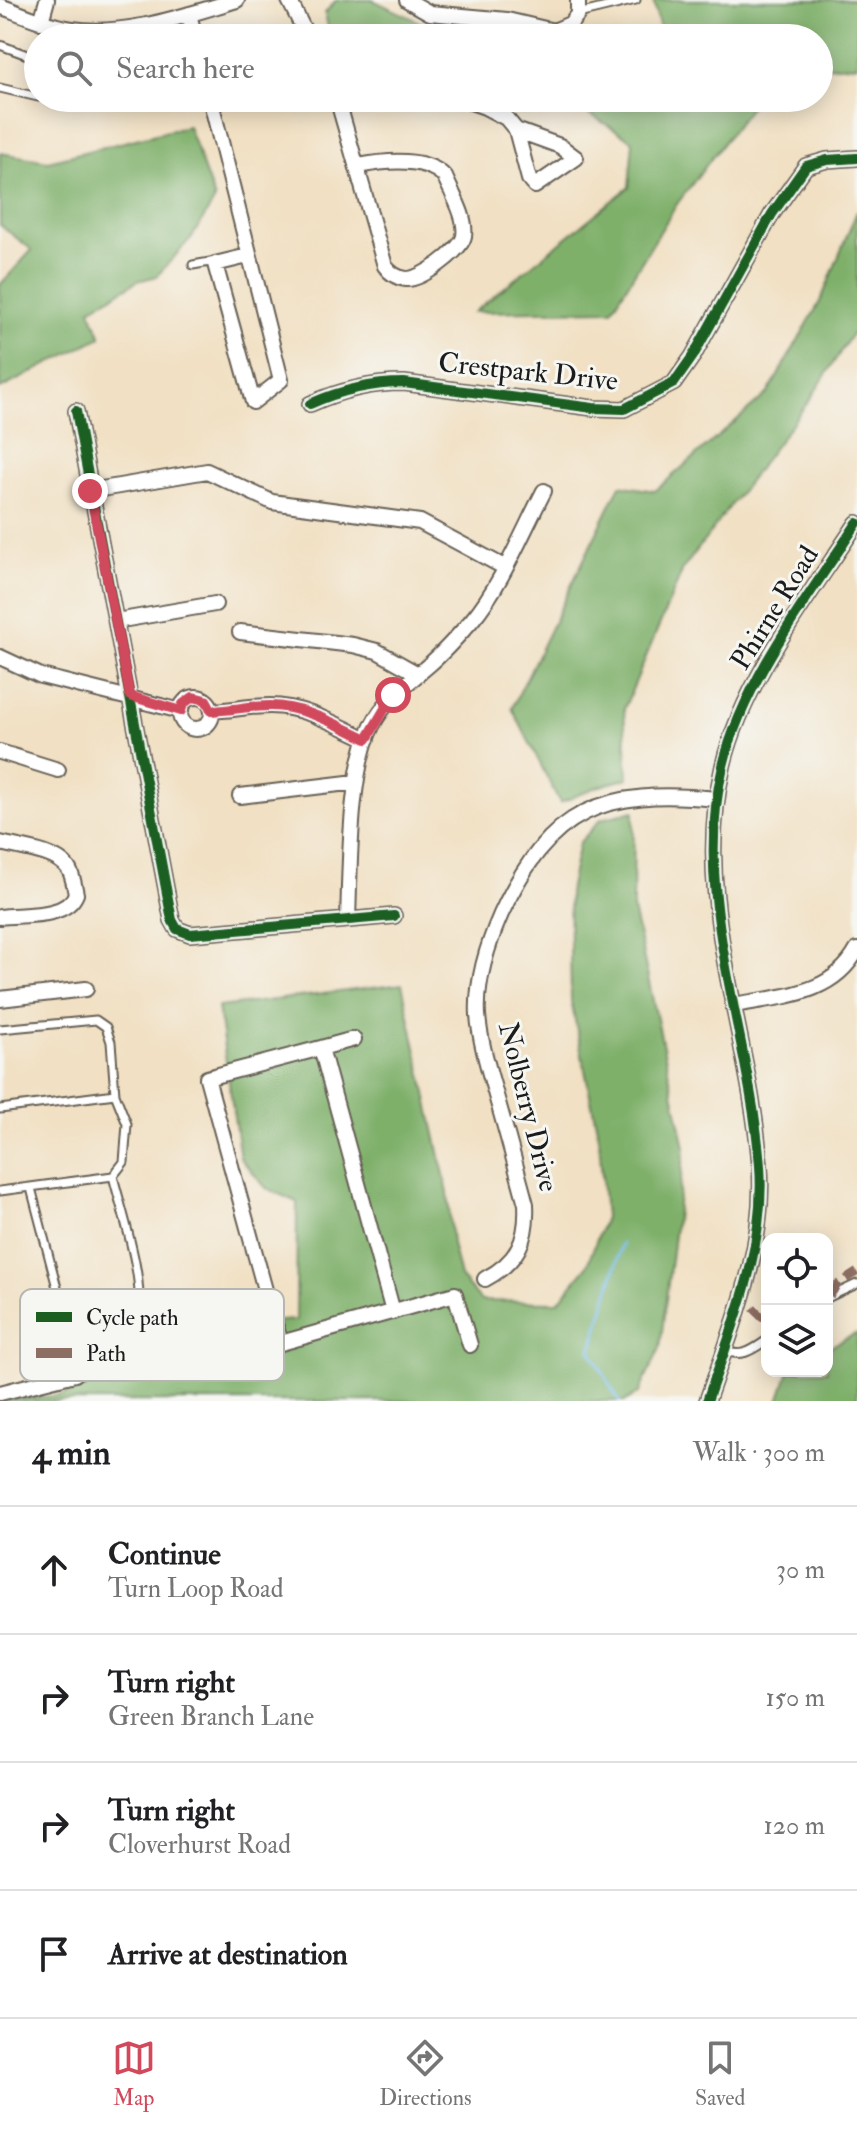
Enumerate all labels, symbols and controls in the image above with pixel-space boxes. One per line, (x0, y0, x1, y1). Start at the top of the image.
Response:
search box (24, 24, 833, 112)
icon: search (52, 46, 96, 90)
text: Search here (116, 50, 255, 87)
street label: Crestpark Drive (436, 345, 620, 399)
route end (72, 473, 108, 509)
street label: Phirne Road (723, 539, 827, 676)
route start (375, 677, 411, 713)
street label: Nolberry Drive (490, 1019, 566, 1196)
map controls (761, 1233, 833, 1377)
button: locate (761, 1233, 833, 1305)
legend (20, 1289, 284, 1381)
text: Cycle path (86, 1304, 179, 1333)
button: layers (761, 1305, 833, 1377)
text: Path (86, 1340, 127, 1368)
text: 4 min (32, 1432, 110, 1475)
text: Walk · 300 m (693, 1437, 825, 1469)
text: Continue (108, 1536, 221, 1573)
icon: ahead (32, 1548, 76, 1592)
text: 30 m (776, 1554, 825, 1586)
text: Turn Loop Road (108, 1573, 284, 1605)
text: Turn right (108, 1664, 235, 1701)
icon: right (32, 1676, 76, 1720)
text: 150 m (766, 1682, 825, 1714)
text: Green Branch Lane (108, 1701, 314, 1733)
text: Turn right (108, 1792, 235, 1829)
icon: right (32, 1804, 76, 1848)
text: 120 m (764, 1810, 825, 1842)
text: Cloverhurst Road (108, 1829, 291, 1861)
icon: arrive (32, 1932, 76, 1976)
text: Arrive at destination (108, 1936, 348, 1973)
tab: Map (112, 2036, 156, 2112)
tab: Directions (379, 2036, 472, 2112)
tab: Saved (695, 2036, 745, 2112)

